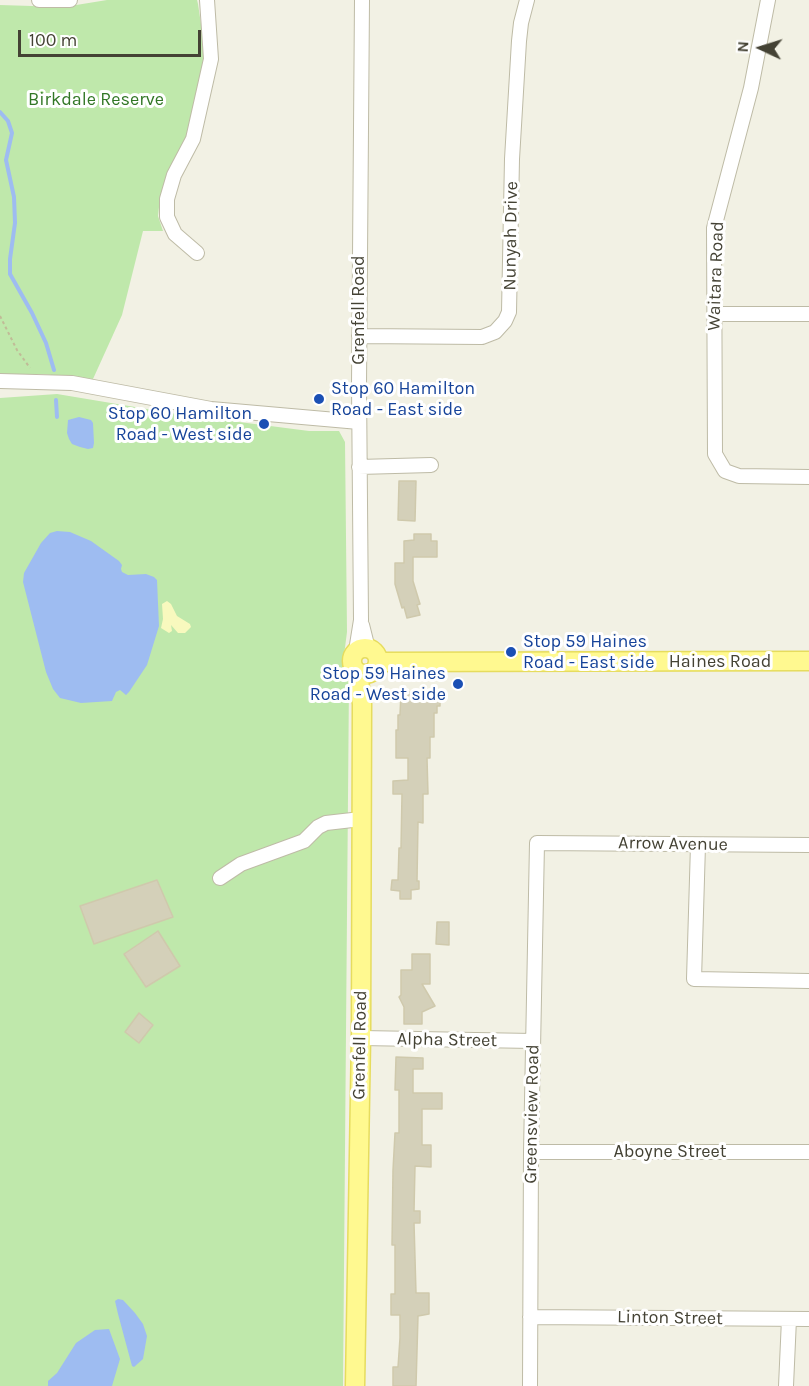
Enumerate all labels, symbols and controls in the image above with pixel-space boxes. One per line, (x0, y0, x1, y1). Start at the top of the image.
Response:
scale bar (21, 18, 204, 56)
north arrow (731, 18, 791, 78)
text: 100 m (29, 29, 77, 51)
text: N (733, 40, 752, 53)
park label: Birkdale Reserve (28, 89, 164, 111)
street label: Nunyah Drive (499, 181, 523, 291)
street label: Waitara Road (703, 221, 729, 331)
street label: Grenfell Road (348, 255, 370, 365)
place label: Stop 60 Hamilton Road - East side (331, 378, 475, 420)
marker: Stop 60 Hamilton Road - East side (312, 392, 326, 406)
place label: Stop 60 Hamilton Road - West side (108, 403, 252, 446)
marker: Stop 60 Hamilton Road - West side (257, 417, 271, 431)
place label: Stop 59 Haines Road - East side (523, 631, 655, 674)
marker: Stop 59 Haines Road - East side (504, 645, 518, 659)
street label: Haines Road (669, 651, 771, 673)
place label: Stop 59 Haines Road - West side (310, 663, 446, 706)
marker: Stop 59 Haines Road - West side (451, 677, 465, 691)
street label: Arrow Avenue (618, 832, 728, 856)
street label: Grenfell Road (348, 990, 372, 1100)
street label: Alpha Street (397, 1028, 497, 1052)
street label: Greensview Road (520, 1044, 544, 1184)
street label: Aboyne Street (613, 1141, 727, 1163)
street label: Linton Street (617, 1306, 723, 1330)

